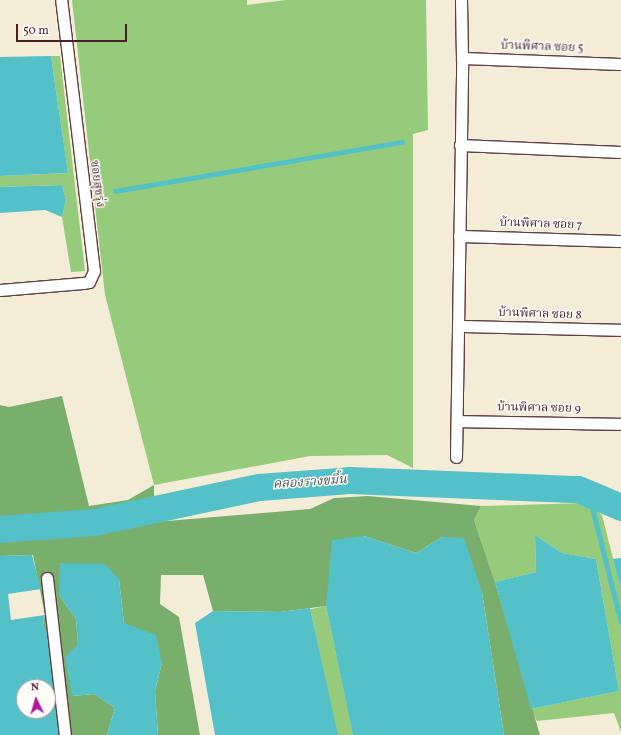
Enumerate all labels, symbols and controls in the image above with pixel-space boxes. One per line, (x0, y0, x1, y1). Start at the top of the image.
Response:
scale bar (18, 16, 129, 42)
text: 50 m (23, 23, 49, 39)
street label: บ้านพิศาล ซอย 5 (500, 39, 584, 57)
street label: ซอยสุขรุ่ง (86, 159, 106, 209)
street label: บ้านพิศาล ซอย 7 (499, 216, 583, 234)
street label: บ้านพิศาล ซอย 8 (498, 306, 582, 324)
street label: บ้านพิศาล ซอย 9 (497, 401, 581, 417)
water label: คลองรางขมิ้น (273, 473, 347, 493)
north arrow (16, 679, 56, 719)
text: N (30, 680, 40, 695)

